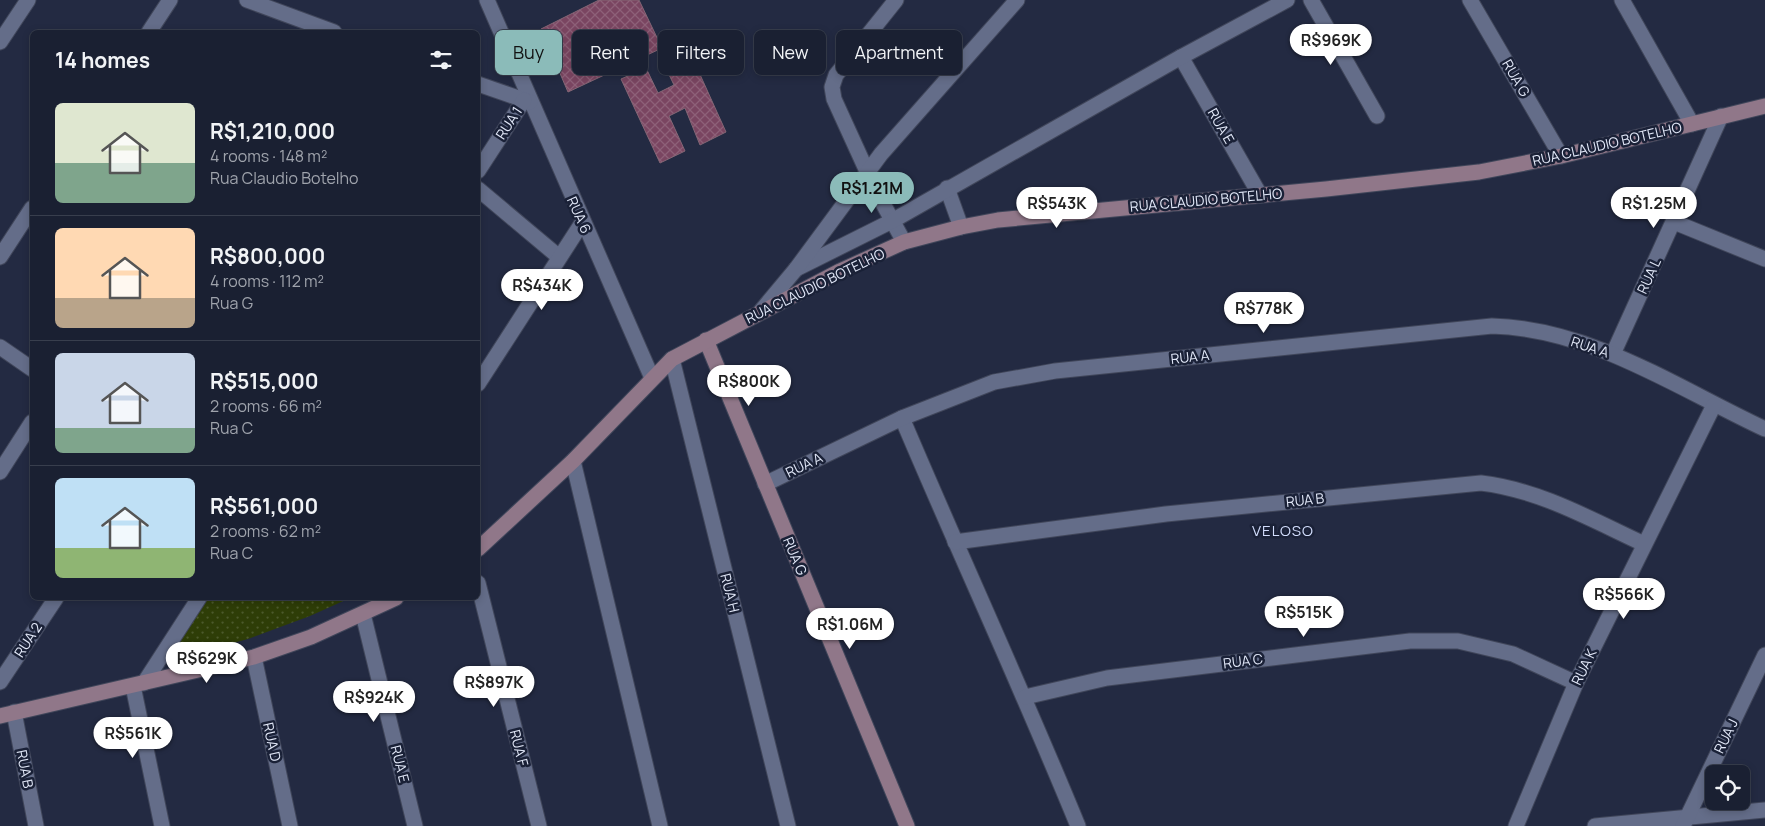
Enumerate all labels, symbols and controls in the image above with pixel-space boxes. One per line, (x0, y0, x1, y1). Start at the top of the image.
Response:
pin: R$969K (1290, 23, 1372, 66)
text: R$969K (1301, 29, 1361, 51)
chip: Buy (495, 30, 562, 75)
chip: Rent (572, 30, 648, 75)
chip: Filters (658, 30, 744, 75)
chip: New (754, 30, 826, 75)
chip: Apartment (836, 30, 962, 75)
text: 14 homes (55, 46, 150, 74)
icon: filters (427, 46, 455, 74)
street label: RUA G (1498, 56, 1535, 100)
street label: RUA 1 (491, 103, 526, 143)
street label: RUA E (1204, 105, 1239, 147)
text: R$1,210,000 (210, 117, 335, 145)
street label: RUA CLAUDIO BOTELHO (1530, 117, 1683, 170)
icon: home (95, 123, 155, 183)
text: 4 rooms · 148 m² (210, 145, 327, 167)
text: Rua Claudio Botelho (210, 167, 359, 189)
pin: R$1.21M (826, 172, 918, 214)
text: R$1.21M (841, 177, 903, 199)
street label: RUA CLAUDIO BOTELHO (1129, 183, 1283, 216)
pin: R$543K (1016, 186, 1098, 229)
pin: R$1.25M (1608, 186, 1700, 229)
text: R$543K (1027, 192, 1087, 214)
text: R$1.25M (1622, 192, 1686, 214)
street label: RUA 6 (563, 193, 596, 236)
text: R$800,000 (210, 242, 325, 270)
street label: RUA CLAUDIO BOTELHO (742, 244, 888, 328)
icon: home (95, 248, 155, 308)
street label: RUA L (1632, 255, 1665, 297)
pin: R$434K (501, 268, 583, 311)
text: 4 rooms · 112 m² (210, 270, 324, 292)
text: R$434K (512, 274, 572, 296)
text: Rua G (210, 292, 253, 314)
pin: R$778K (1223, 292, 1305, 334)
text: R$778K (1235, 297, 1293, 319)
street label: RUA A (1569, 331, 1612, 362)
street label: RUA A (1170, 345, 1210, 368)
pin: R$800K (708, 364, 790, 407)
text: R$515,000 (210, 367, 319, 395)
text: R$800K (718, 370, 780, 392)
icon: home (95, 373, 155, 433)
text: 2 rooms · 66 m² (210, 395, 322, 417)
text: Rua C (210, 417, 253, 439)
street label: RUA A (782, 447, 825, 482)
street label: RUA B (1285, 488, 1325, 511)
text: R$561,000 (210, 492, 318, 520)
icon: home (95, 498, 155, 558)
text: 2 rooms · 62 m² (210, 520, 321, 542)
district label: VELOSO (1252, 520, 1314, 541)
street label: RUA G (779, 534, 812, 578)
text: Rua C (210, 542, 253, 564)
street label: RUA H (716, 571, 744, 614)
pin: R$566K (1583, 578, 1665, 620)
text: R$566K (1594, 583, 1654, 605)
pin: R$515K (1263, 596, 1345, 638)
text: R$515K (1276, 601, 1332, 623)
pin: R$1.06M (804, 608, 896, 650)
text: R$1.06M (817, 613, 883, 635)
street label: RUA 2 (9, 619, 46, 661)
pin: R$629K (166, 642, 248, 684)
street label: RUA K (1567, 645, 1601, 688)
text: R$629K (177, 647, 237, 669)
street label: RUA C (1222, 649, 1264, 672)
pin: R$897K (453, 666, 535, 708)
text: R$897K (464, 671, 524, 693)
pin: R$924K (333, 680, 415, 723)
text: R$924K (344, 686, 404, 708)
street label: RUA J (1709, 715, 1742, 756)
pin: R$561K (92, 716, 174, 759)
street label: RUA D (259, 721, 286, 763)
text: R$561K (104, 722, 162, 744)
street label: RUA F (506, 728, 533, 768)
street label: RUA E (387, 743, 414, 785)
street label: RUA B (12, 748, 39, 790)
map controls (1705, 765, 1750, 810)
button: locate (1705, 765, 1750, 810)

